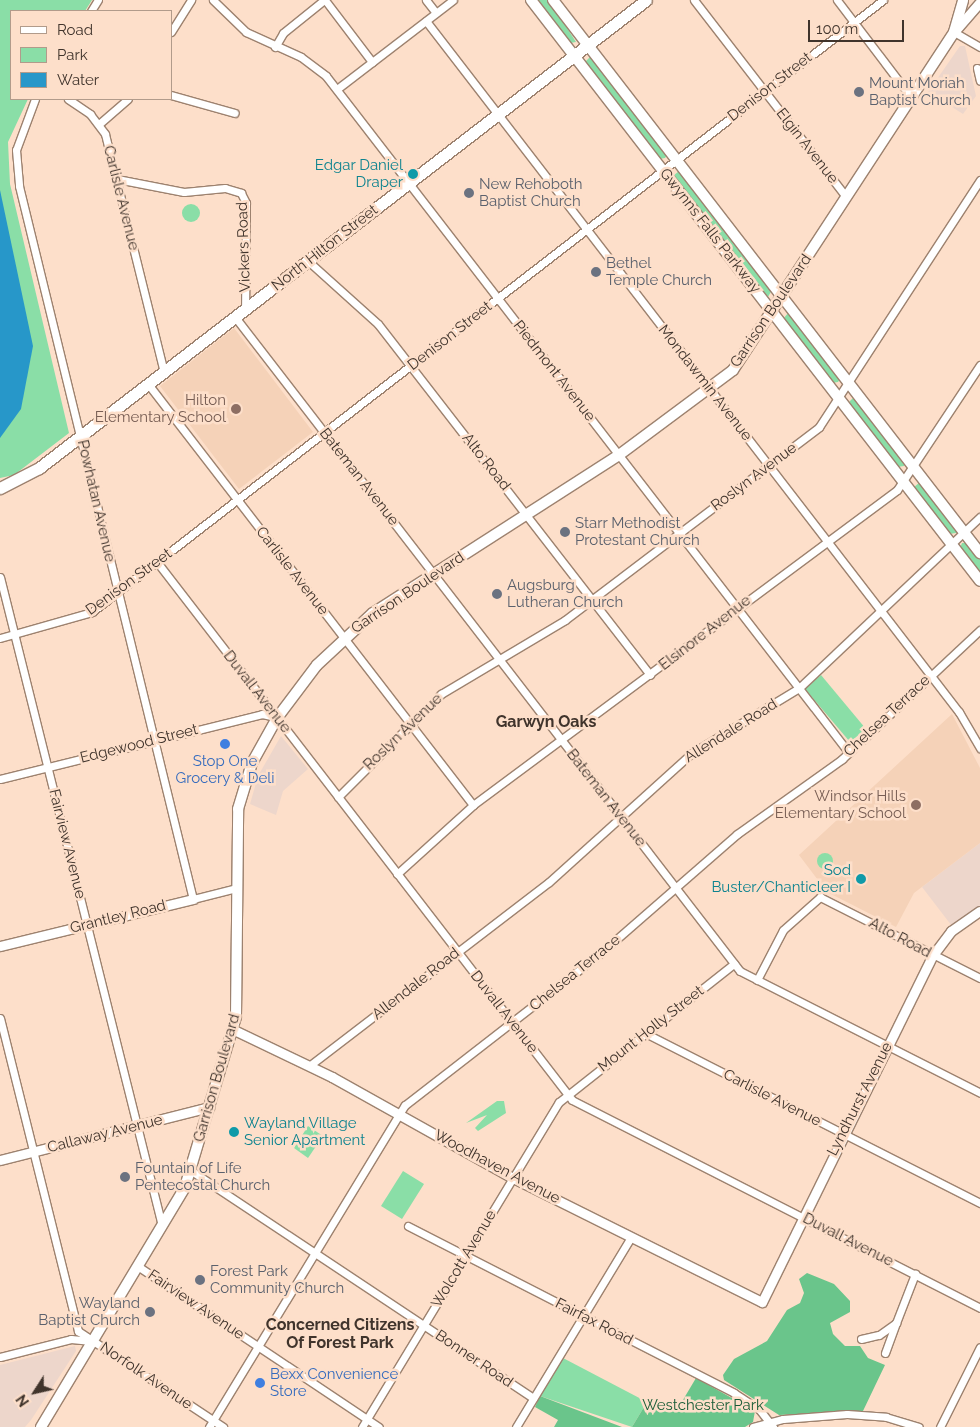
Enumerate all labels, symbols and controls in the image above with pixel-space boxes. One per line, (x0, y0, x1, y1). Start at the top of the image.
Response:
legend (10, 10, 172, 100)
scale bar (810, 10, 906, 42)
text: 100 m (816, 20, 858, 38)
text: Road (57, 21, 93, 39)
text: Park (57, 46, 88, 64)
street label: Denison Street (724, 49, 816, 125)
text: Water (57, 71, 99, 89)
place label: Mount Moriah Baptist Church (869, 74, 971, 109)
marker: Mount Moriah Baptist Church (853, 86, 865, 98)
street label: Elgin Avenue (772, 105, 842, 187)
street label: Carlisle Avenue (99, 144, 143, 252)
place label: Edgar Daniel Draper (314, 156, 403, 191)
street label: Gwynns Falls Parkway (656, 165, 764, 297)
marker: Edgar Daniel Draper (407, 168, 419, 180)
place label: New Rehoboth Baptist Church (479, 175, 583, 210)
marker: New Rehoboth Baptist Church (463, 187, 475, 199)
street label: North Hilton Street (268, 201, 382, 295)
street label: Vickers Road (233, 202, 255, 292)
street label: Garrison Boulevard (727, 251, 815, 371)
place label: Bethel Temple Church (606, 254, 712, 289)
marker: Bethel Temple Church (590, 266, 602, 278)
street label: Denison Street (404, 298, 496, 374)
street label: Piedmont Avenue (509, 317, 599, 425)
street label: Mondawmin Avenue (654, 321, 756, 445)
place label: Hilton Elementary School (94, 391, 226, 426)
marker: Hilton Elementary School (230, 403, 242, 415)
street label: Bateman Avenue (315, 425, 403, 529)
street label: Alto Road (458, 430, 514, 494)
street label: Powhatan Avenue (73, 438, 119, 564)
street label: Roslyn Avenue (708, 439, 800, 515)
place label: Starr Methodist Protestant Church (575, 514, 700, 549)
street label: Carlisle Avenue (252, 523, 332, 619)
marker: Starr Methodist Protestant Church (559, 526, 571, 538)
street label: Denison Street (83, 545, 175, 619)
street label: Garrison Boulevard (348, 549, 468, 637)
place label: Augsburg Lutheran Church (507, 576, 623, 611)
marker: Augsburg Lutheran Church (491, 588, 503, 600)
street label: Elsinore Avenue (655, 592, 755, 674)
street label: Duvall Avenue (219, 647, 295, 737)
street label: Chelsea Terrace (840, 671, 934, 761)
street label: Roslyn Avenue (360, 690, 446, 774)
street label: Allendale Road (681, 695, 781, 767)
district label: Garwyn Oaks (496, 712, 596, 732)
street label: Edgewood Street (78, 721, 200, 767)
marker: Stop One Grocery & Deli (219, 738, 231, 750)
street label: Bateman Avenue (562, 746, 650, 850)
place label: Stop One Grocery & Deli (175, 752, 275, 787)
street label: Fairview Avenue (45, 787, 89, 901)
place label: Windsor Hills Elementary School (774, 787, 906, 822)
marker: Windsor Hills Elementary School (910, 799, 922, 811)
place label: Sod Buster/Chanticleer I (711, 861, 851, 896)
marker: Sod Buster/Chanticleer I (855, 873, 867, 885)
street label: Grantley Road (68, 896, 168, 938)
street label: Alto Road (866, 914, 934, 962)
street label: Chelsea Terrace (526, 931, 624, 1015)
street label: Allendale Road (369, 944, 463, 1024)
street label: Duvall Avenue (466, 967, 542, 1057)
street label: Mount Holly Street (594, 982, 708, 1076)
street label: Garrison Boulevard (190, 1012, 244, 1144)
street label: Lyndhurst Avenue (824, 1039, 896, 1159)
street label: Carlisle Avenue (720, 1066, 824, 1130)
street label: Callaway Avenue (45, 1111, 165, 1157)
place label: Wayland Village Senior Apartment (244, 1114, 366, 1149)
marker: Wayland Village Senior Apartment (228, 1126, 240, 1138)
street label: Woodhaven Avenue (431, 1126, 563, 1208)
place label: Fountain of Life Pentecostal Church (135, 1159, 271, 1194)
marker: Fountain of Life Pentecostal Church (119, 1171, 131, 1183)
street label: Wolcott Avenue (428, 1207, 500, 1311)
street label: Duvall Avenue (799, 1209, 897, 1271)
place label: Forest Park Community Church (210, 1262, 345, 1297)
street label: Fairview Avenue (144, 1266, 248, 1344)
marker: Forest Park Community Church (194, 1274, 206, 1286)
place label: Wayland Baptist Church (38, 1294, 140, 1329)
street label: Fairfax Road (552, 1295, 636, 1349)
marker: Wayland Baptist Church (144, 1306, 156, 1318)
district label: Concerned Citizens Of Forest Park (266, 1315, 414, 1353)
street label: Bonner Road (432, 1326, 516, 1392)
street label: Norfolk Avenue (96, 1338, 196, 1414)
place label: Bexx Convenience Store (270, 1365, 398, 1400)
north arrow (10, 1367, 60, 1417)
marker: Bexx Convenience Store (254, 1377, 266, 1389)
text: N (13, 1392, 32, 1410)
park label: Westchester Park (642, 1397, 764, 1415)

